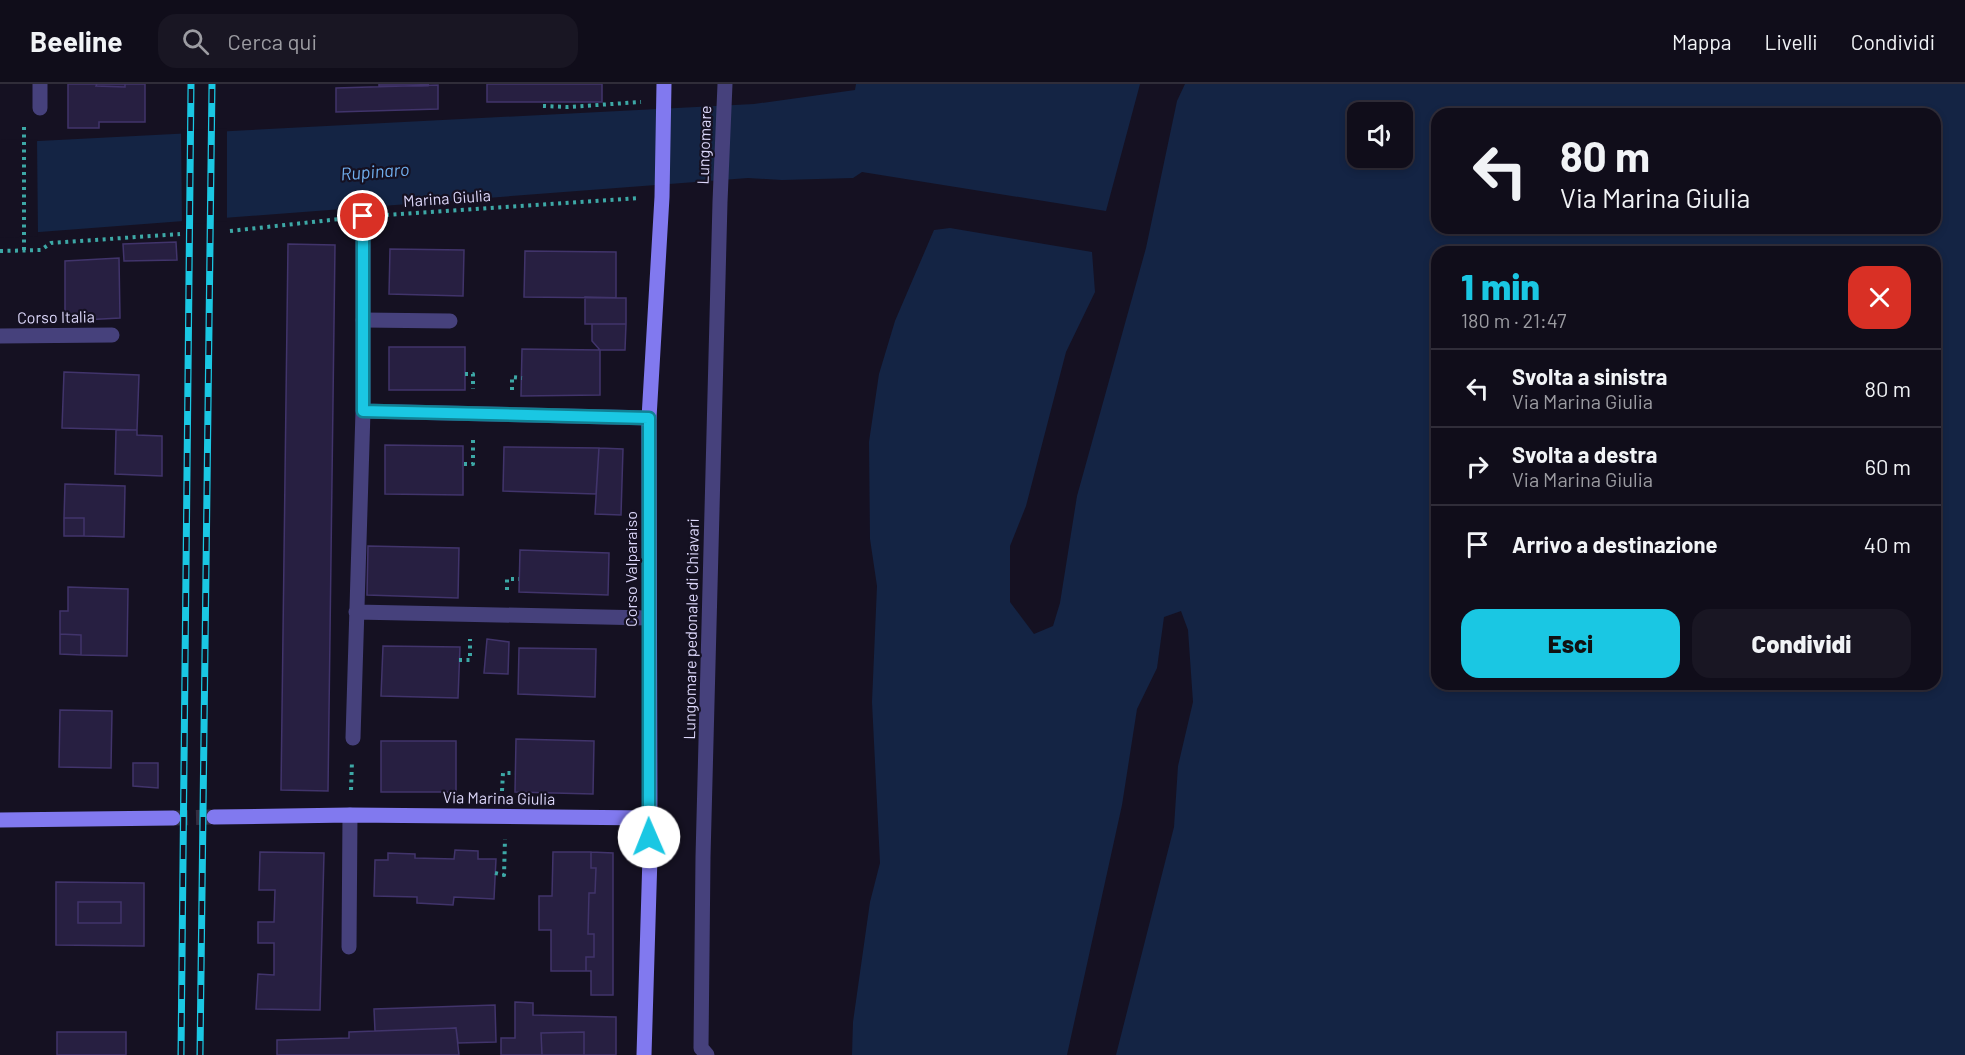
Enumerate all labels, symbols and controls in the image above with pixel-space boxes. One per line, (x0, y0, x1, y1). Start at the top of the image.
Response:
search box (158, 14, 578, 68)
text: Beeline (30, 24, 122, 58)
icon: search (179, 25, 212, 58)
text: Cerca qui (227, 28, 317, 54)
text: Mappa (1672, 29, 1732, 54)
text: Livelli (1765, 29, 1818, 54)
text: Condividi (1851, 29, 1935, 54)
map controls (1347, 102, 1413, 168)
button: sound (1347, 102, 1413, 168)
street label: Lungomare (693, 105, 714, 185)
text: 80 m (1560, 130, 1650, 180)
icon: left (1461, 132, 1539, 210)
water label: Rupinaro (340, 158, 410, 184)
text: Via Marina Giulia (1560, 181, 1750, 213)
street label: Marina Giulia (402, 185, 491, 210)
pin (337, 190, 388, 241)
icon: arrive (346, 199, 379, 232)
text: 1 min (1461, 264, 1540, 307)
button: close (1848, 266, 1911, 329)
street label: Corso Italia (17, 306, 95, 327)
text: 180 m · 21:47 (1461, 308, 1567, 332)
text: Svolta a sinistra (1512, 363, 1667, 389)
icon: left (1461, 372, 1494, 405)
text: 80 m (1865, 375, 1911, 401)
text: Via Marina Giulia (1512, 389, 1653, 413)
text: Svolta a destra (1512, 441, 1657, 467)
icon: right (1461, 450, 1494, 483)
text: 60 m (1865, 453, 1911, 479)
text: Via Marina Giulia (1512, 467, 1653, 491)
street label: Corso Valparaiso (621, 511, 640, 627)
street label: Lungomare pedonale di Chiavari (679, 518, 702, 740)
icon: arrive (1461, 528, 1494, 561)
text: Arrivo a destinazione (1512, 531, 1718, 557)
text: 40 m (1864, 531, 1911, 557)
button: Esci (1461, 609, 1680, 678)
button: Condividi (1692, 609, 1911, 678)
street label: Via Marina Giulia (442, 787, 556, 808)
position arrow (617, 805, 681, 869)

